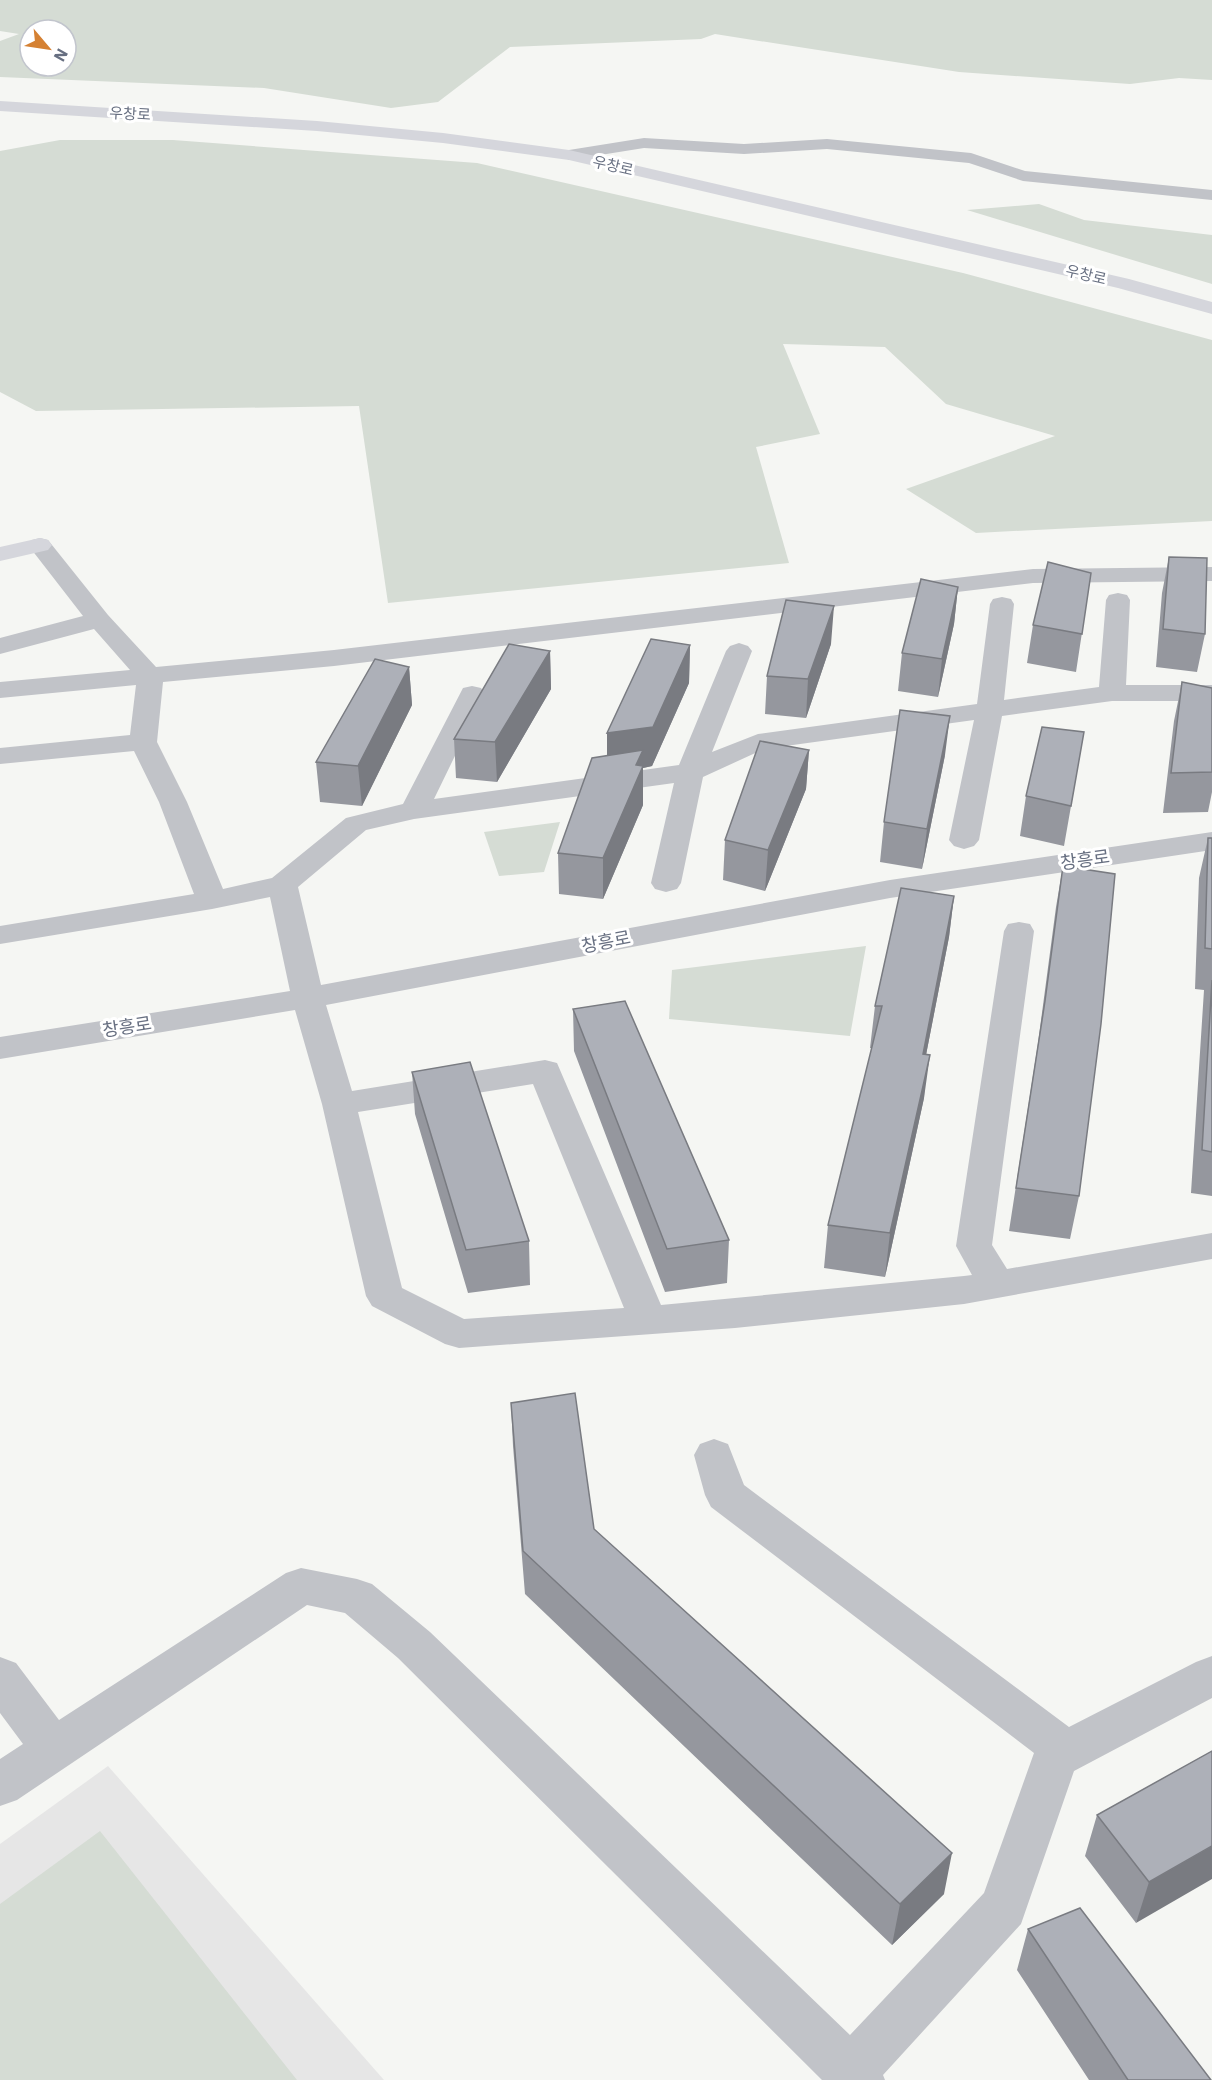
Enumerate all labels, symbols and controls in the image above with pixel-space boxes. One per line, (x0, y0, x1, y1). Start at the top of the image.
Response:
north arrow (18, 18, 78, 78)
text: N (50, 45, 73, 65)
street label: 우창로 (109, 103, 151, 124)
street label: 우창로 (591, 152, 635, 179)
street label: 우창로 (1064, 261, 1108, 288)
street label: 창흥로 (1059, 845, 1111, 874)
street label: 창흥로 (579, 925, 632, 958)
street label: 창흥로 (101, 1011, 153, 1042)

